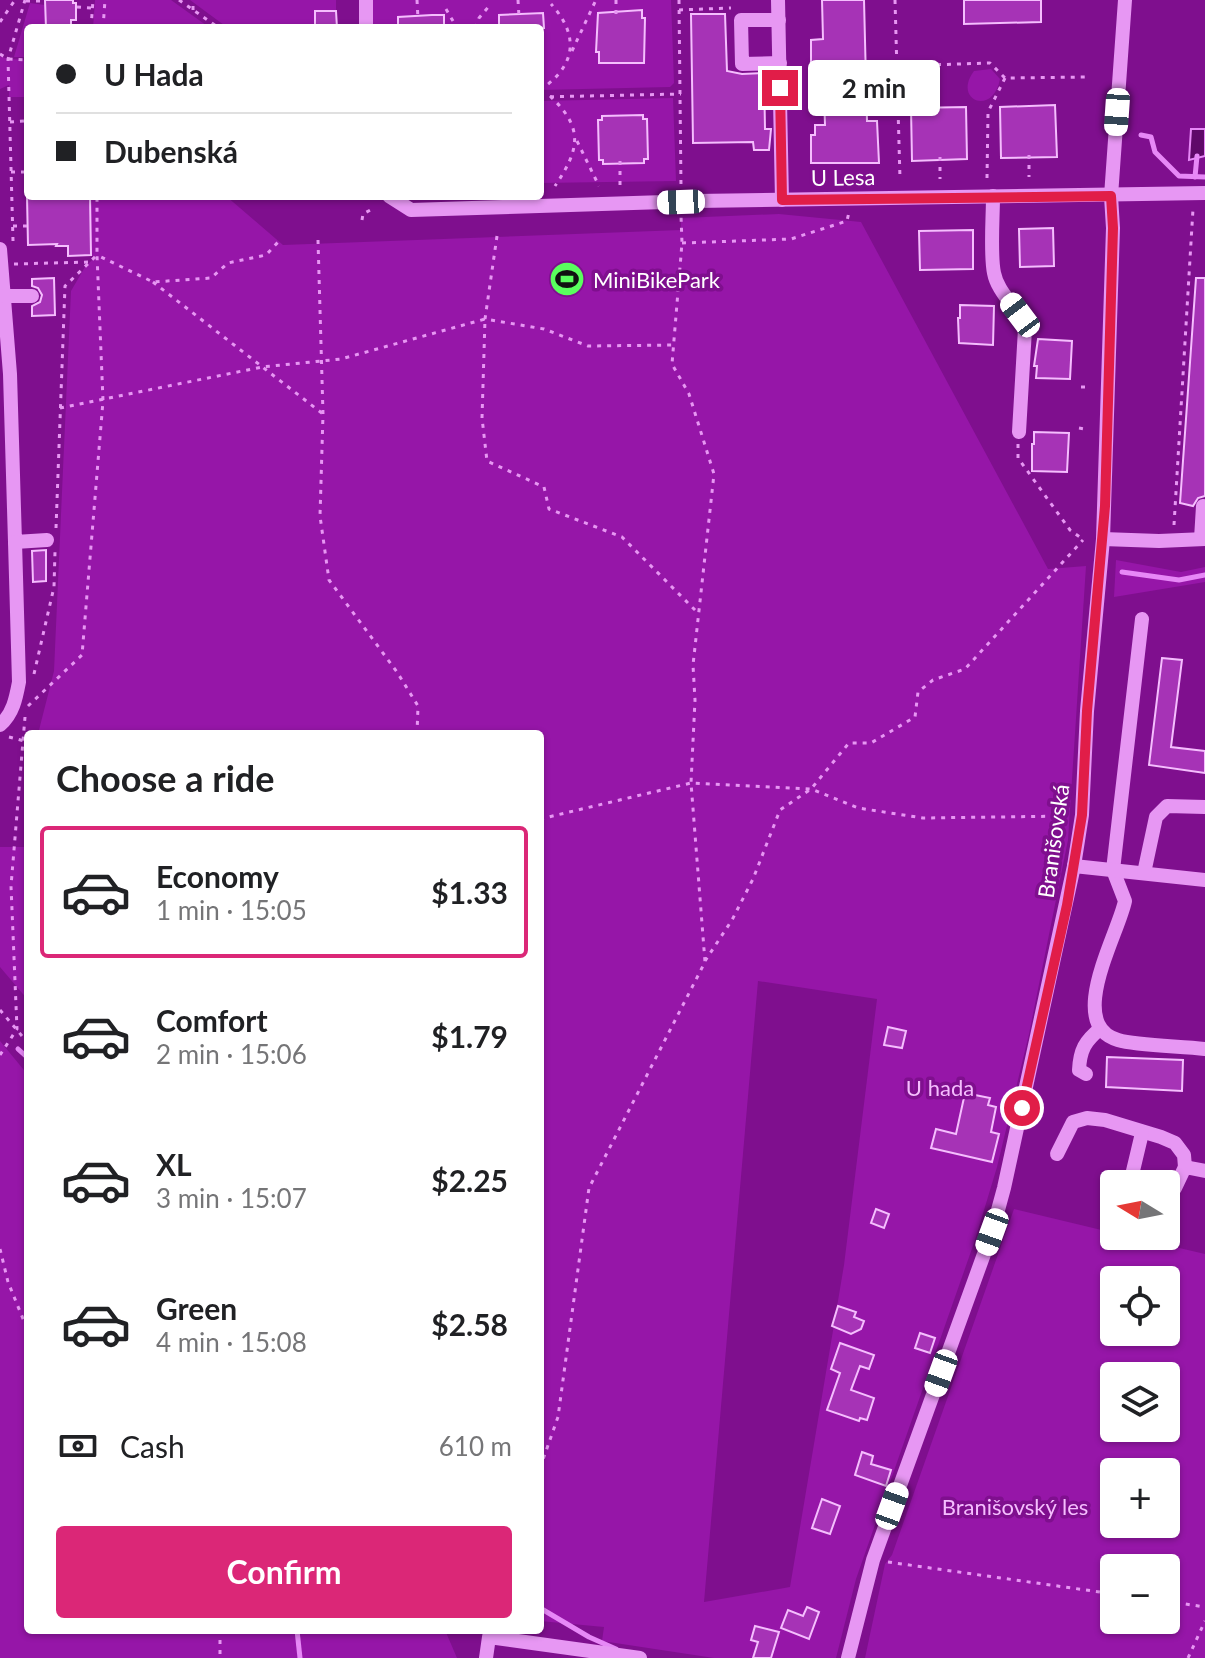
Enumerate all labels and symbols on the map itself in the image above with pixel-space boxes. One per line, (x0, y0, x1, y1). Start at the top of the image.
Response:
callout: 2 min (808, 60, 940, 116)
route end (762, 70, 798, 106)
car (1103, 87, 1131, 137)
street label: U Lesa (811, 163, 875, 191)
car (657, 189, 705, 215)
sports icon: MiniBikePark (548, 260, 586, 298)
place label: MiniBikePark (593, 266, 721, 293)
car (996, 289, 1044, 341)
street label: Branišovská (1032, 782, 1074, 900)
park label: U hada (906, 1074, 974, 1101)
route start (1004, 1090, 1040, 1126)
north arrow (1100, 1170, 1180, 1250)
car (973, 1205, 1011, 1259)
car (922, 1346, 960, 1400)
car (873, 1479, 911, 1533)
park label: Branišovský les (942, 1493, 1088, 1520)

